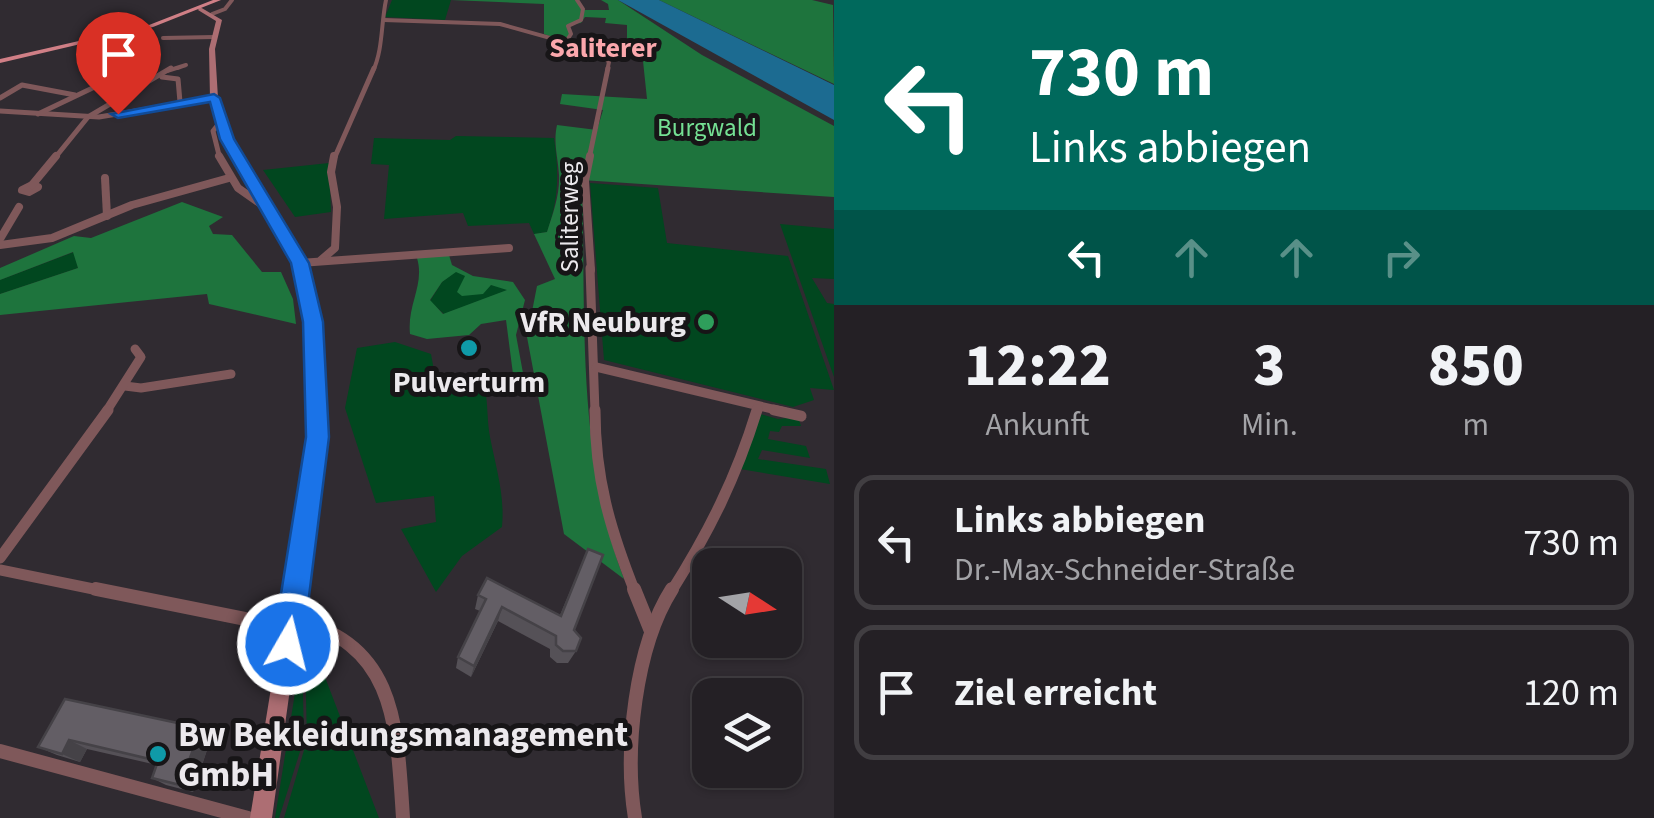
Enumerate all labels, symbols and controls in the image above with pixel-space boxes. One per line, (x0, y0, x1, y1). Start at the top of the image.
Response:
pin (76, 12, 161, 115)
text: 730 m (1029, 23, 1214, 123)
icon: arrive (91, 27, 146, 82)
district label: Saliterer (549, 28, 657, 68)
icon: left (864, 40, 994, 170)
park label: Burgwald (657, 110, 757, 146)
text: Links abbiegen (1029, 116, 1311, 180)
street label: Saliterweg (552, 161, 588, 272)
icon: left (1059, 230, 1114, 285)
icon: ahead (1164, 230, 1219, 285)
icon: ahead (1269, 230, 1324, 285)
icon: right (1374, 230, 1429, 285)
place label: VfR Neuburg (519, 301, 686, 344)
marker: VfR Neuburg (695, 311, 717, 333)
text: 12:22 (964, 324, 1111, 409)
text: 3 (1253, 324, 1285, 409)
text: 850 (1428, 324, 1524, 409)
marker: Pulverturm (458, 337, 480, 359)
place label: Pulverturm (393, 361, 545, 404)
text: Ankunft (985, 402, 1090, 448)
text: Min. (1241, 402, 1298, 448)
text: m (1463, 402, 1489, 448)
text: Links abbiegen (954, 493, 1206, 547)
icon: left (869, 515, 924, 570)
text: 730 m (1523, 516, 1619, 570)
text: Dr.-Max-Schneider-Straße (954, 547, 1295, 593)
north arrow (692, 548, 802, 658)
map controls (692, 548, 802, 788)
position arrow (236, 592, 340, 696)
icon: arrive (869, 665, 924, 720)
text: Ziel erreicht (954, 666, 1157, 720)
text: 120 m (1523, 666, 1619, 720)
button: layers (692, 678, 802, 788)
place label: Bw Bekleidungsmanagement GmbH (178, 710, 628, 800)
marker: Bw Bekleidungsmanagement GmbH (147, 743, 169, 765)

